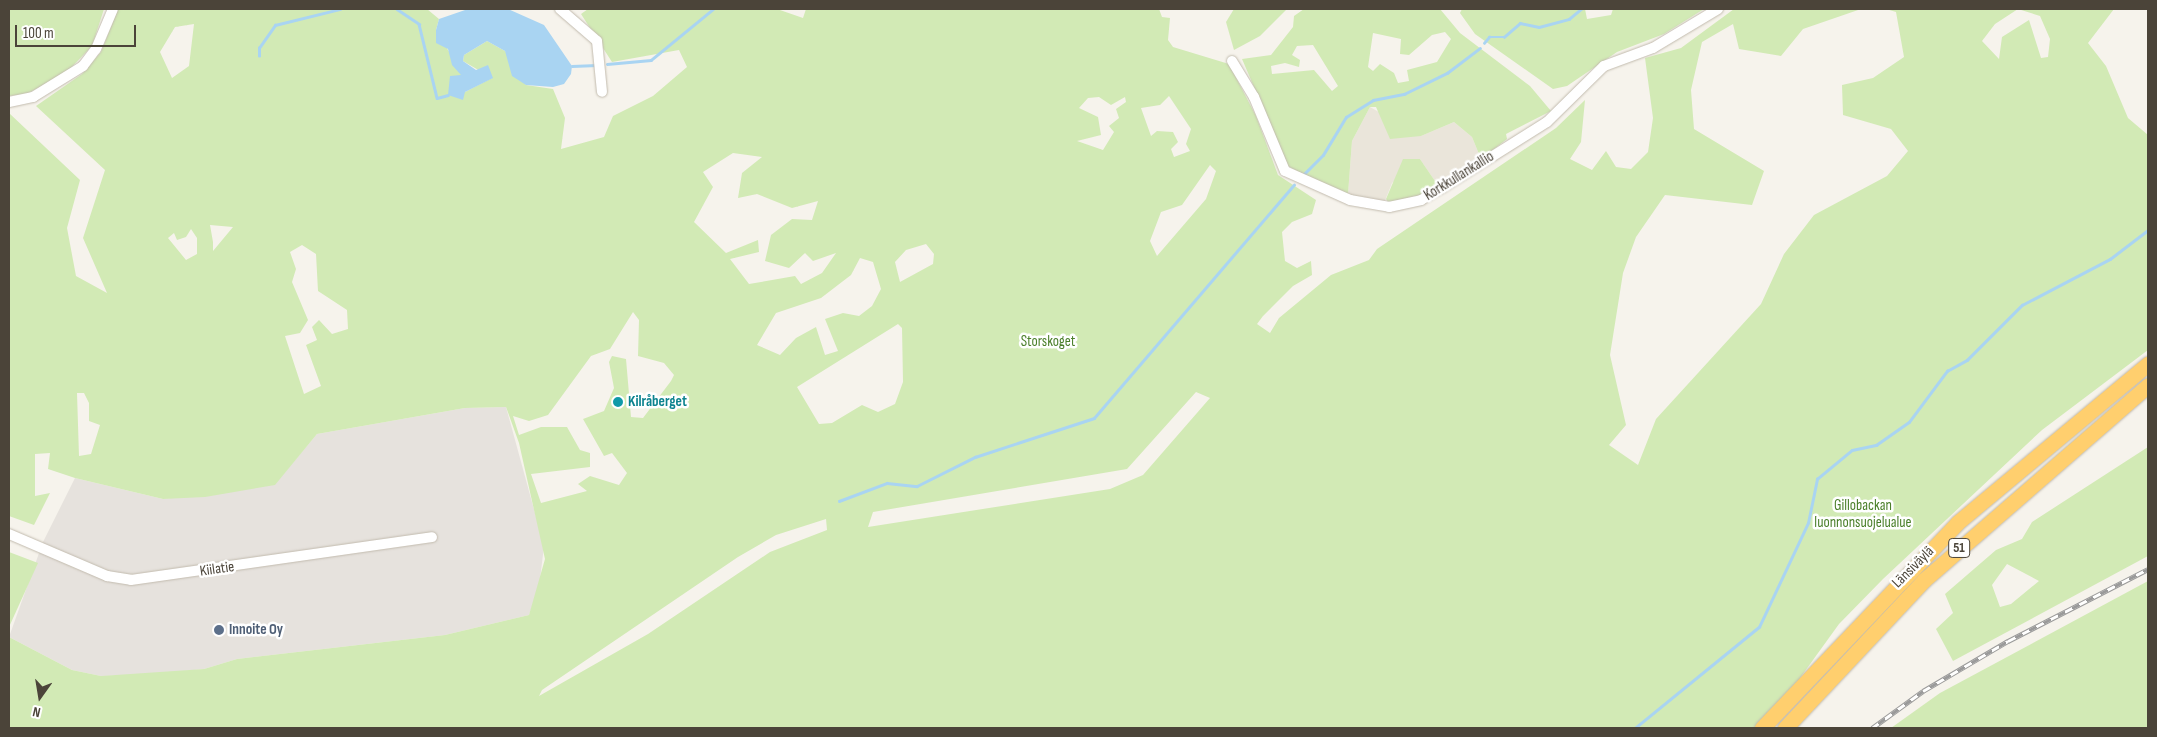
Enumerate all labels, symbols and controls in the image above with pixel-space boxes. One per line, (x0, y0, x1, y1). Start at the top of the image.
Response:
scale bar (18, 15, 139, 47)
text: 100 m (23, 24, 54, 43)
street label: Korkkullankallio (1421, 147, 1497, 205)
park label: Storskoget (1021, 333, 1075, 351)
place label: Kilråberget (628, 393, 687, 411)
marker: Kilråberget (612, 396, 624, 408)
park label: Gillobackan luonnonsuojelualue (1814, 496, 1912, 531)
road number: 51 (1948, 536, 1970, 560)
street label: Länsiväylä (1888, 542, 1938, 592)
street label: Kiilatie (199, 558, 235, 580)
place label: Innoite Oy (229, 621, 283, 639)
marker: Innoite Oy (213, 624, 225, 636)
north arrow (15, 672, 65, 722)
text: N (31, 703, 42, 721)

